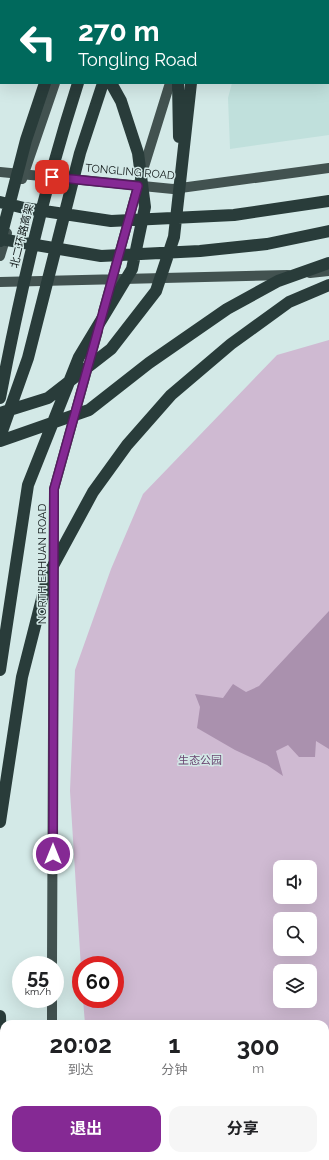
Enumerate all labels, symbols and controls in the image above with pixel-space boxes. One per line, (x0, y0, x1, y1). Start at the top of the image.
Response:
text: 270 m (78, 15, 159, 48)
icon: left (12, 16, 64, 68)
text: Tongling Road (78, 49, 198, 70)
pin (35, 160, 69, 194)
street label: TONGLING ROAD (85, 162, 175, 182)
icon: arrive (41, 166, 63, 188)
street label: 北二环路高架 (8, 202, 36, 270)
street label: NORTH ERHUAN ROAD (36, 504, 49, 624)
park label: 生态公园 (178, 754, 222, 767)
position arrow (32, 833, 74, 875)
map controls (273, 860, 317, 1008)
button: sound (273, 860, 317, 904)
button: search (273, 912, 317, 956)
speed limit sign: 60 (72, 956, 124, 1008)
button: layers (273, 964, 317, 1008)
text: 55 (27, 965, 49, 989)
text: km/h (25, 986, 51, 997)
text: 20:02 (49, 1030, 112, 1059)
text: 1 (168, 1030, 180, 1059)
text: 300 (237, 1032, 280, 1061)
text: m (252, 1061, 264, 1076)
text: 到达 (68, 1062, 94, 1077)
text: 分钟 (161, 1062, 187, 1077)
button: 退出 (12, 1106, 161, 1152)
button: 分享 (169, 1106, 317, 1152)

